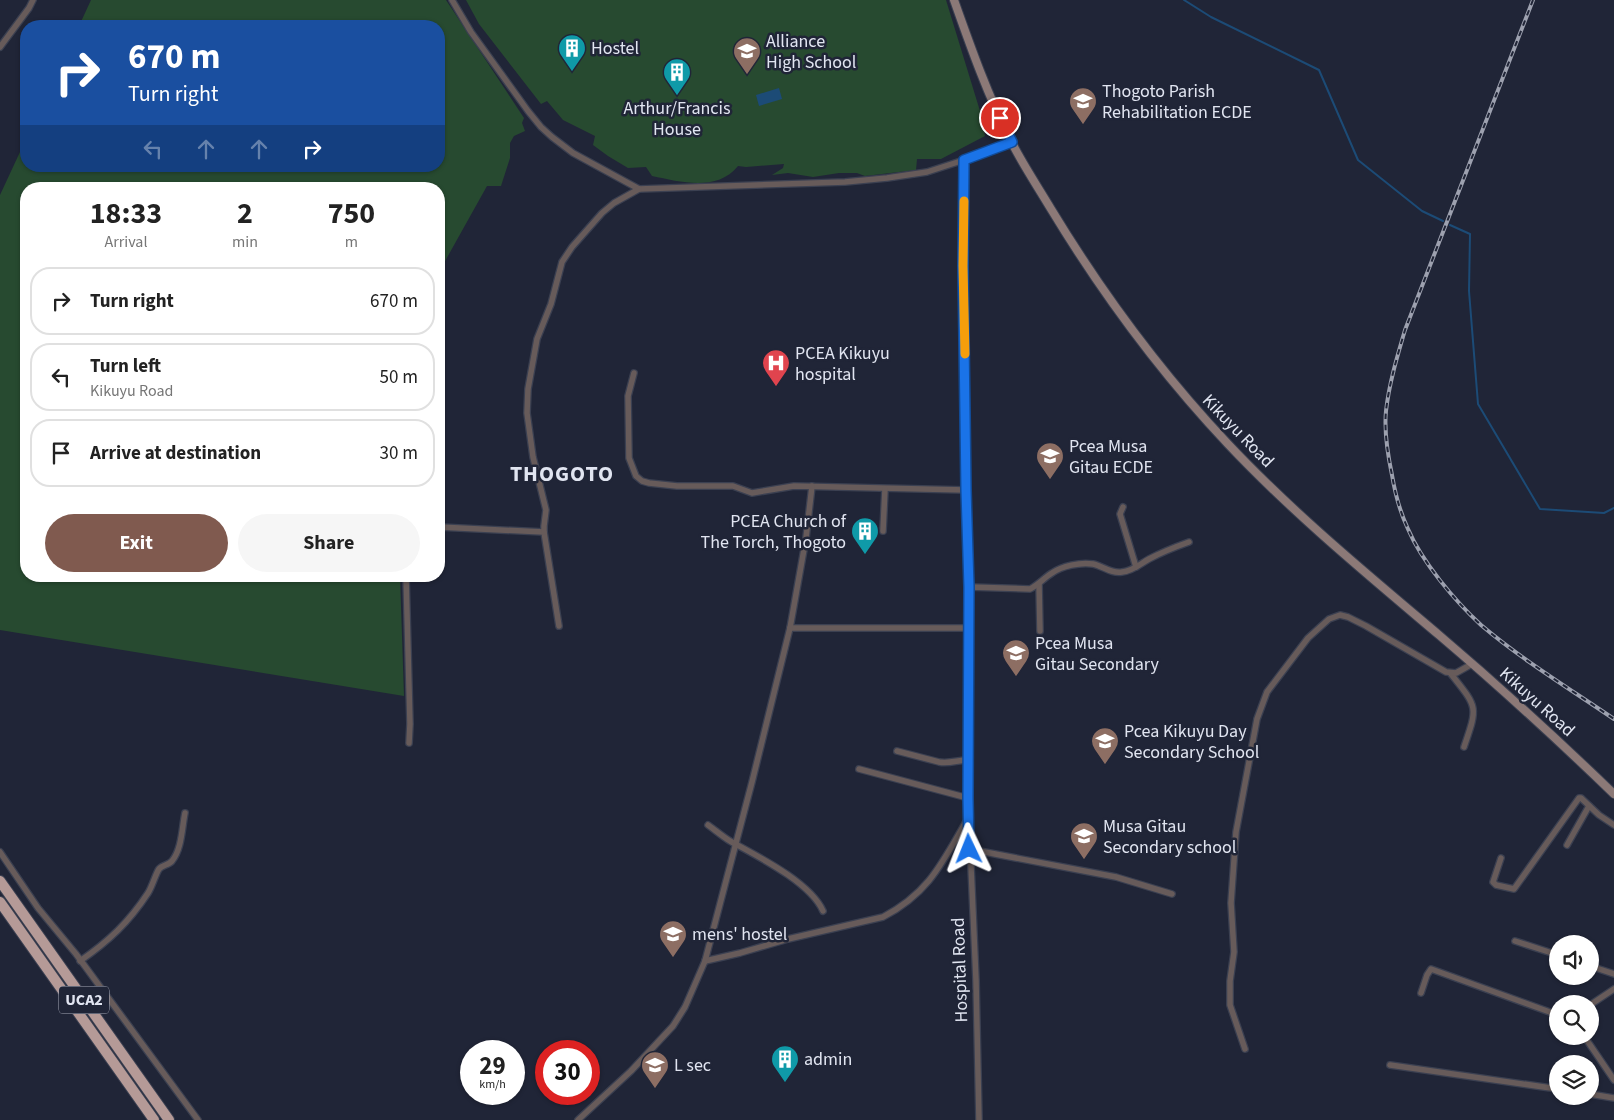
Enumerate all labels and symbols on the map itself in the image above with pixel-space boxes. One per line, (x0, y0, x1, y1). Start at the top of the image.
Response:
place label: Alliance High School (766, 29, 856, 75)
building icon: Hostel (557, 33, 587, 72)
place label: Hostel (591, 36, 639, 61)
school or university icon: Alliance High School (732, 36, 762, 75)
building icon: Arthur/Francis House (662, 57, 692, 96)
place label: Thogoto Parish Rehabilitation ECDE (1102, 79, 1252, 125)
school or university icon: Thogoto Parish Rehabilitation ECDE (1068, 86, 1098, 125)
place label: Arthur/Francis House (623, 96, 731, 142)
pin (979, 97, 1021, 139)
place label: PCEA Kikuyu hospital (795, 341, 890, 387)
hospital icon: PCEA Kikuyu hospital (761, 348, 791, 387)
street label: Kikuyu Road (1196, 389, 1280, 473)
place label: Pcea Musa Gitau ECDE (1069, 434, 1153, 480)
school or university icon: Pcea Musa Gitau ECDE (1035, 441, 1065, 480)
district label: THOGOTO (510, 458, 614, 490)
place label: PCEA Church of The Torch, Thogoto (701, 509, 847, 555)
building icon: PCEA Church of The Torch, Thogoto (850, 516, 880, 555)
place label: Pcea Musa Gitau Secondary (1035, 631, 1159, 677)
school or university icon: Pcea Musa Gitau Secondary (1001, 638, 1031, 677)
street label: Kikuyu Road (1494, 661, 1580, 743)
place label: Pcea Kikuyu Day Secondary School (1124, 719, 1259, 765)
school or university icon: Pcea Kikuyu Day Secondary School (1090, 726, 1120, 765)
place label: Musa Gitau Secondary school (1103, 814, 1236, 860)
school or university icon: Musa Gitau Secondary school (1069, 821, 1099, 860)
position arrow (942, 822, 994, 874)
street label: Hospital Road (946, 917, 974, 1023)
school or university icon: mens' hostel (658, 919, 688, 958)
place label: mens' hostel (692, 922, 787, 947)
road number: UCA2 (59, 986, 109, 1014)
speed limit sign: 30 (535, 1040, 600, 1105)
building icon: admin (770, 1044, 800, 1083)
place label: admin (804, 1047, 852, 1072)
school or university icon: L sec (640, 1050, 670, 1089)
place label: L sec (674, 1053, 711, 1078)

